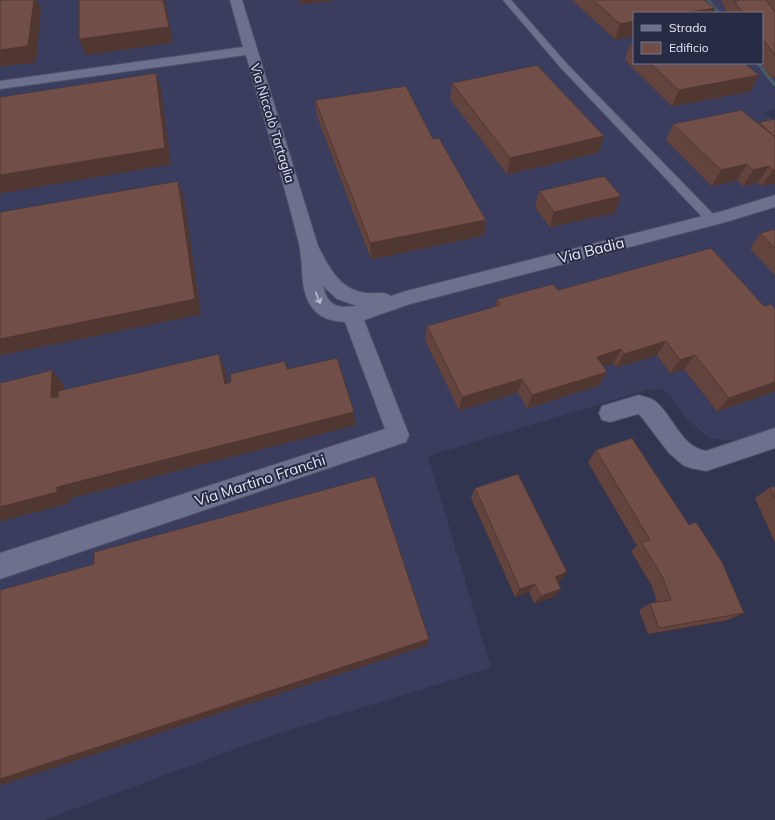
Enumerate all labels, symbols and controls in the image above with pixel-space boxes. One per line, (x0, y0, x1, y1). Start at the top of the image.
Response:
legend (633, 12, 763, 64)
text: Strada (669, 20, 707, 35)
text: Edificio (669, 40, 709, 55)
street label: Via Niccolò Tartaglia (247, 61, 299, 185)
street label: Via Badia (556, 233, 626, 267)
one-way arrow (315, 291, 322, 303)
street label: Via Martino Franchi (192, 450, 328, 510)

